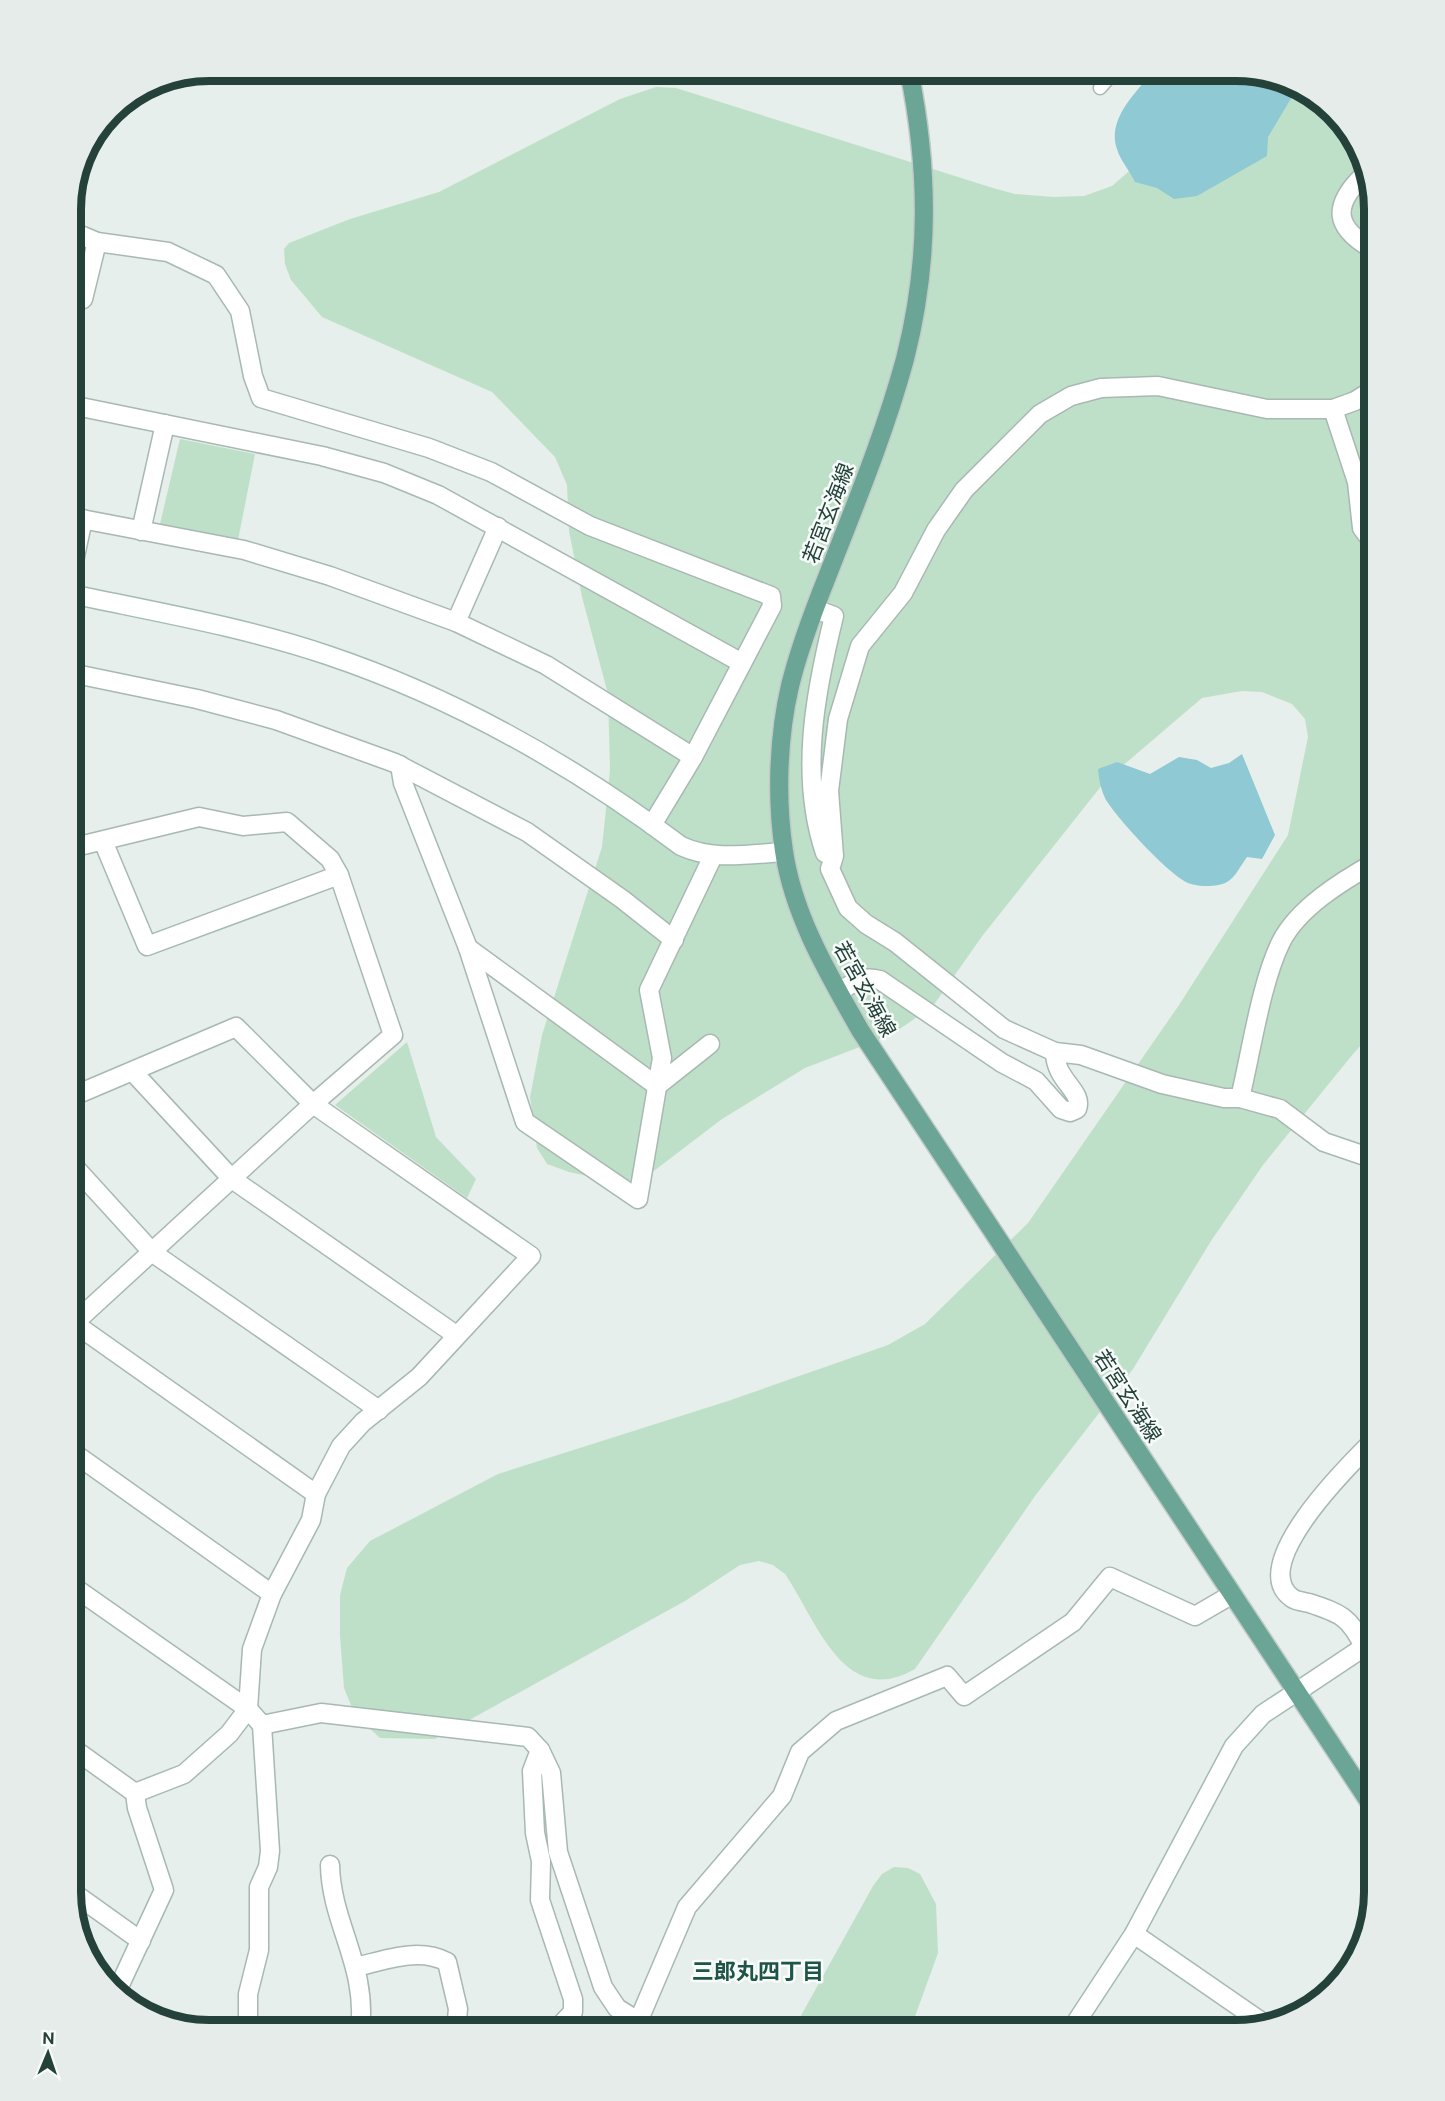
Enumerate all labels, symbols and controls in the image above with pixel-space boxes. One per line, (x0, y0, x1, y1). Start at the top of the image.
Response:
street label: 若宮玄海線 (798, 460, 858, 566)
street label: 若宮玄海線 (829, 937, 901, 1041)
street label: 若宮玄海線 (1089, 1345, 1167, 1447)
district label: 三郎丸四丁目 (692, 1958, 824, 1984)
north arrow (18, 2023, 78, 2083)
text: N (42, 2029, 55, 2048)

